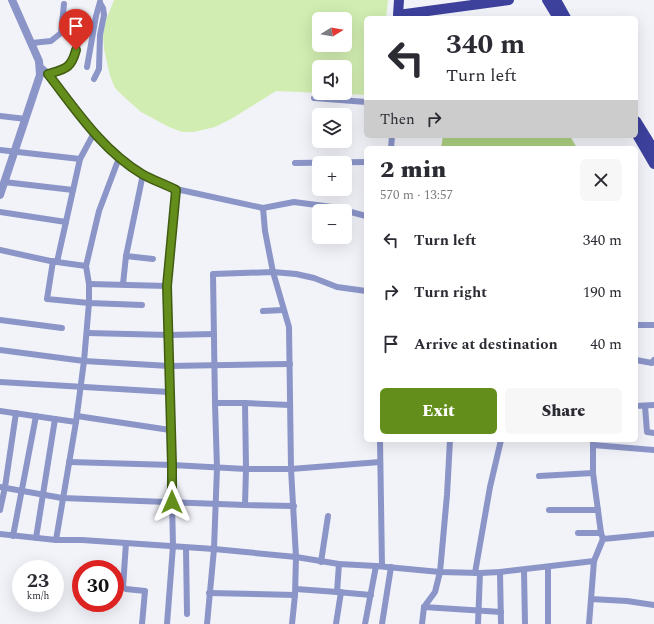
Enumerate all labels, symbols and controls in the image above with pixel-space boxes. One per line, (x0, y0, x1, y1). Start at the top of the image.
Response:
pin (59, 9, 93, 50)
north arrow (312, 12, 352, 52)
map controls (312, 12, 352, 244)
icon: arrive (65, 15, 87, 37)
text: 340 m (446, 23, 525, 66)
icon: left (380, 32, 432, 84)
button: sound (312, 60, 352, 100)
text: Turn left (446, 62, 517, 89)
button: layers (312, 108, 352, 148)
text: Then (380, 108, 415, 131)
icon: right (423, 108, 445, 130)
text: 2 min (380, 152, 446, 188)
button: + (312, 156, 352, 196)
button: close (580, 159, 622, 201)
text: 570 m · 13:57 (380, 185, 453, 205)
button: − (312, 204, 352, 244)
icon: left (380, 229, 402, 251)
text: Turn left (414, 229, 476, 252)
text: 340 m (583, 229, 622, 252)
icon: right (380, 281, 402, 303)
text: Turn right (414, 281, 487, 304)
text: 190 m (583, 281, 622, 304)
icon: arrive (380, 333, 402, 355)
text: Arrive at destination (414, 333, 558, 356)
text: 40 m (590, 333, 622, 356)
button: Exit (380, 388, 497, 434)
button: Share (505, 388, 622, 434)
position arrow (151, 481, 193, 523)
speed limit sign: 30 (72, 560, 124, 612)
text: 23 (27, 566, 49, 596)
text: km/h (27, 588, 49, 604)

